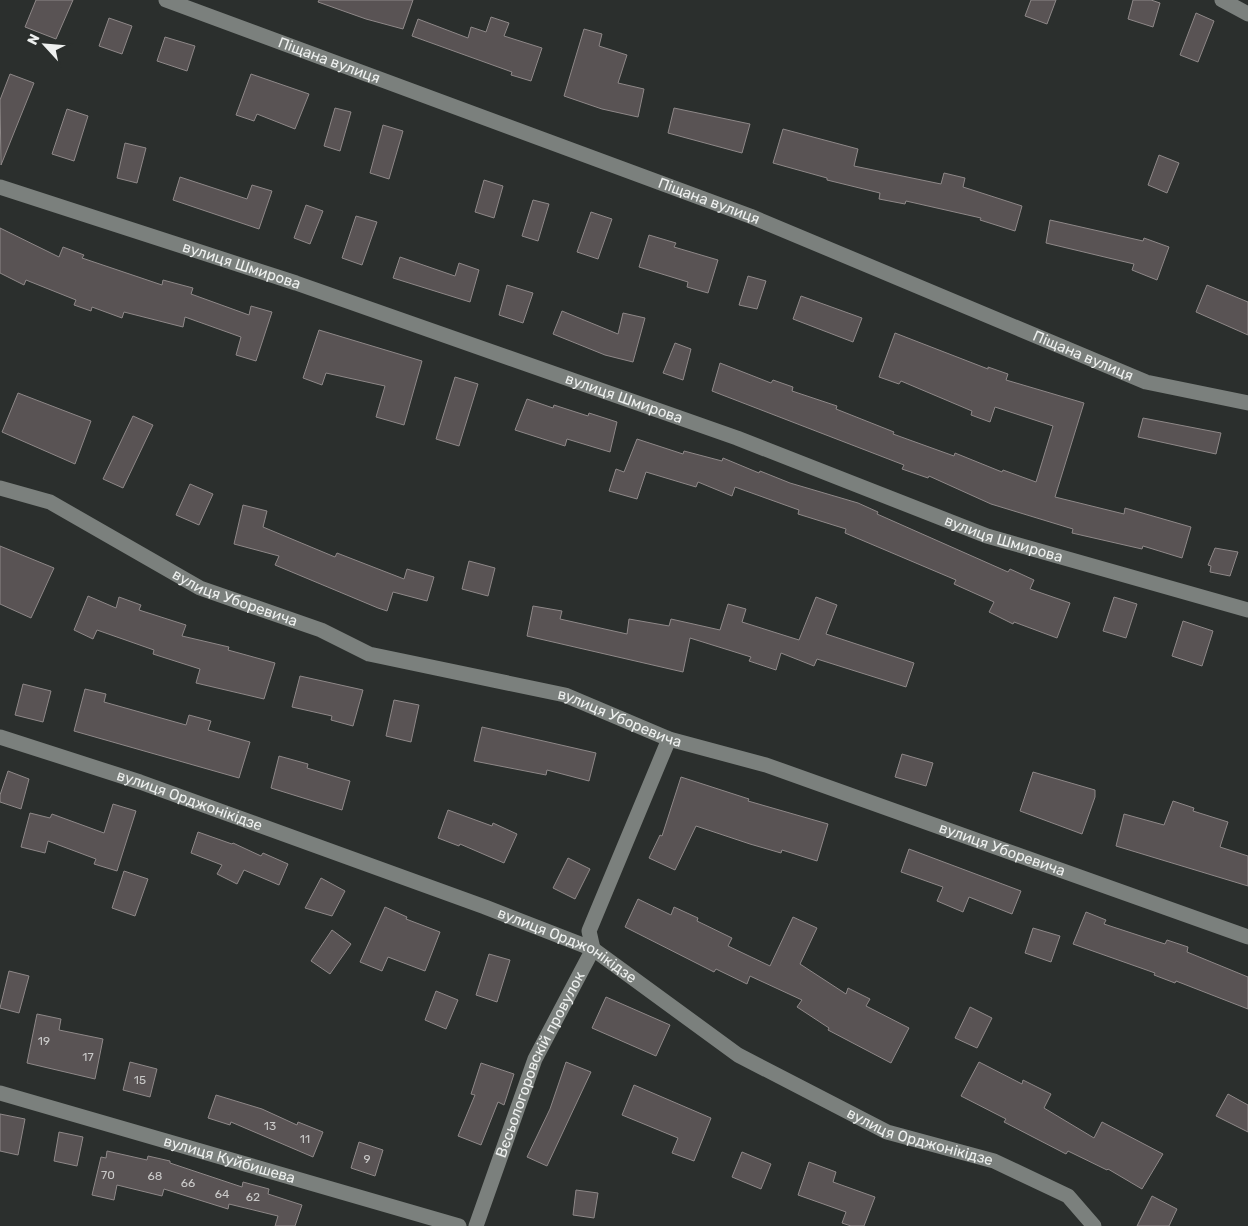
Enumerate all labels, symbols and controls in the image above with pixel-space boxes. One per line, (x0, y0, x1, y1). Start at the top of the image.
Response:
north arrow (20, 20, 70, 70)
text: N (24, 31, 44, 48)
street label: Піщана вулиця (276, 33, 383, 87)
street label: Піщана вулиця (656, 174, 763, 228)
street label: вулиця Шмирова (180, 238, 303, 293)
street label: Піщана вулиця (1030, 327, 1136, 385)
street label: вулиця Шмирова (563, 369, 685, 427)
street label: вулиця Шмирова (942, 511, 1065, 566)
street label: вулиця Уборевича (169, 565, 300, 630)
street label: вулиця Уборевича (556, 685, 684, 751)
street label: вулиця Орджонікідзе (115, 766, 265, 835)
street label: вулиця Уборевича (937, 819, 1068, 880)
street label: вулиця Орджонікідзе (495, 904, 640, 987)
street label: Вєсьологоровскій провулок (492, 968, 589, 1160)
house number: 19 (38, 1034, 50, 1048)
house number: 17 (82, 1050, 94, 1064)
house number: 15 (134, 1073, 146, 1087)
street label: вулиця Орджонікідзе (844, 1104, 995, 1169)
house number: 13 (264, 1119, 276, 1133)
street label: вулиця Куйбишева (162, 1132, 297, 1187)
house number: 11 (300, 1132, 310, 1146)
house number: 9 (363, 1152, 371, 1166)
house number: 70 (101, 1168, 115, 1182)
house number: 68 (148, 1169, 162, 1183)
house number: 66 (181, 1176, 195, 1190)
house number: 64 (215, 1187, 230, 1201)
house number: 62 (246, 1190, 260, 1204)

